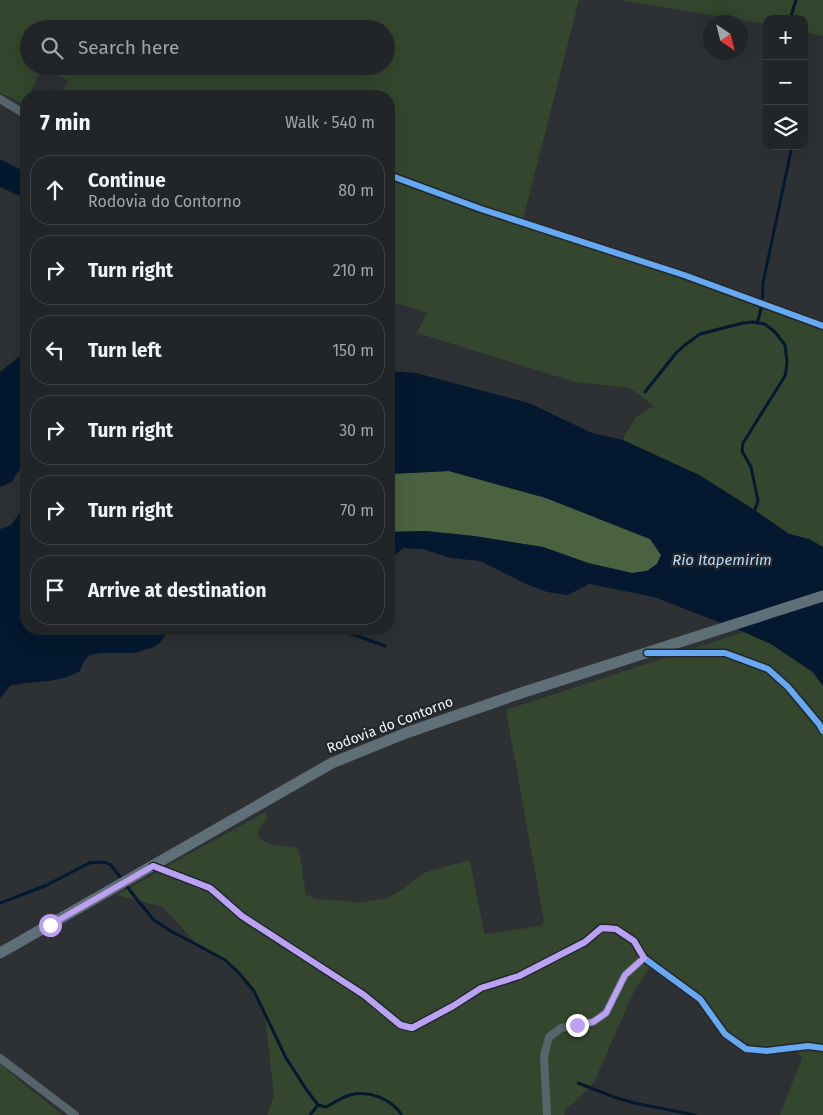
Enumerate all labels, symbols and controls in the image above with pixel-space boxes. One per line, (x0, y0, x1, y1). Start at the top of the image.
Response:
north arrow (703, 15, 748, 60)
map controls (763, 15, 808, 150)
button: + (763, 15, 808, 60)
search box (20, 20, 395, 75)
icon: search (38, 34, 66, 62)
text: Search here (78, 36, 179, 59)
button: − (763, 60, 808, 105)
button: layers (763, 105, 808, 150)
text: 7 min (40, 110, 91, 136)
text: Walk · 540 m (285, 113, 375, 132)
text: Continue (88, 169, 166, 192)
icon: ahead (41, 176, 69, 204)
text: 80 m (338, 181, 374, 200)
text: Rodovia do Contorno (88, 192, 241, 211)
icon: right (41, 256, 69, 284)
text: Turn right (88, 259, 173, 282)
text: 210 m (333, 261, 374, 280)
icon: left (41, 336, 69, 364)
text: Turn left (88, 339, 162, 362)
text: 150 m (332, 341, 374, 360)
icon: right (41, 416, 69, 444)
text: Turn right (88, 419, 173, 442)
text: 30 m (339, 421, 374, 440)
icon: right (41, 496, 69, 524)
text: Turn right (88, 499, 173, 522)
text: 70 m (340, 501, 374, 520)
water label: Rio Itapemirim (672, 551, 772, 569)
icon: arrive (41, 576, 69, 604)
text: Arrive at destination (88, 579, 267, 602)
street label: Rodovia do Contorno (324, 693, 456, 757)
route start (39, 914, 62, 937)
route end (566, 1014, 589, 1037)

